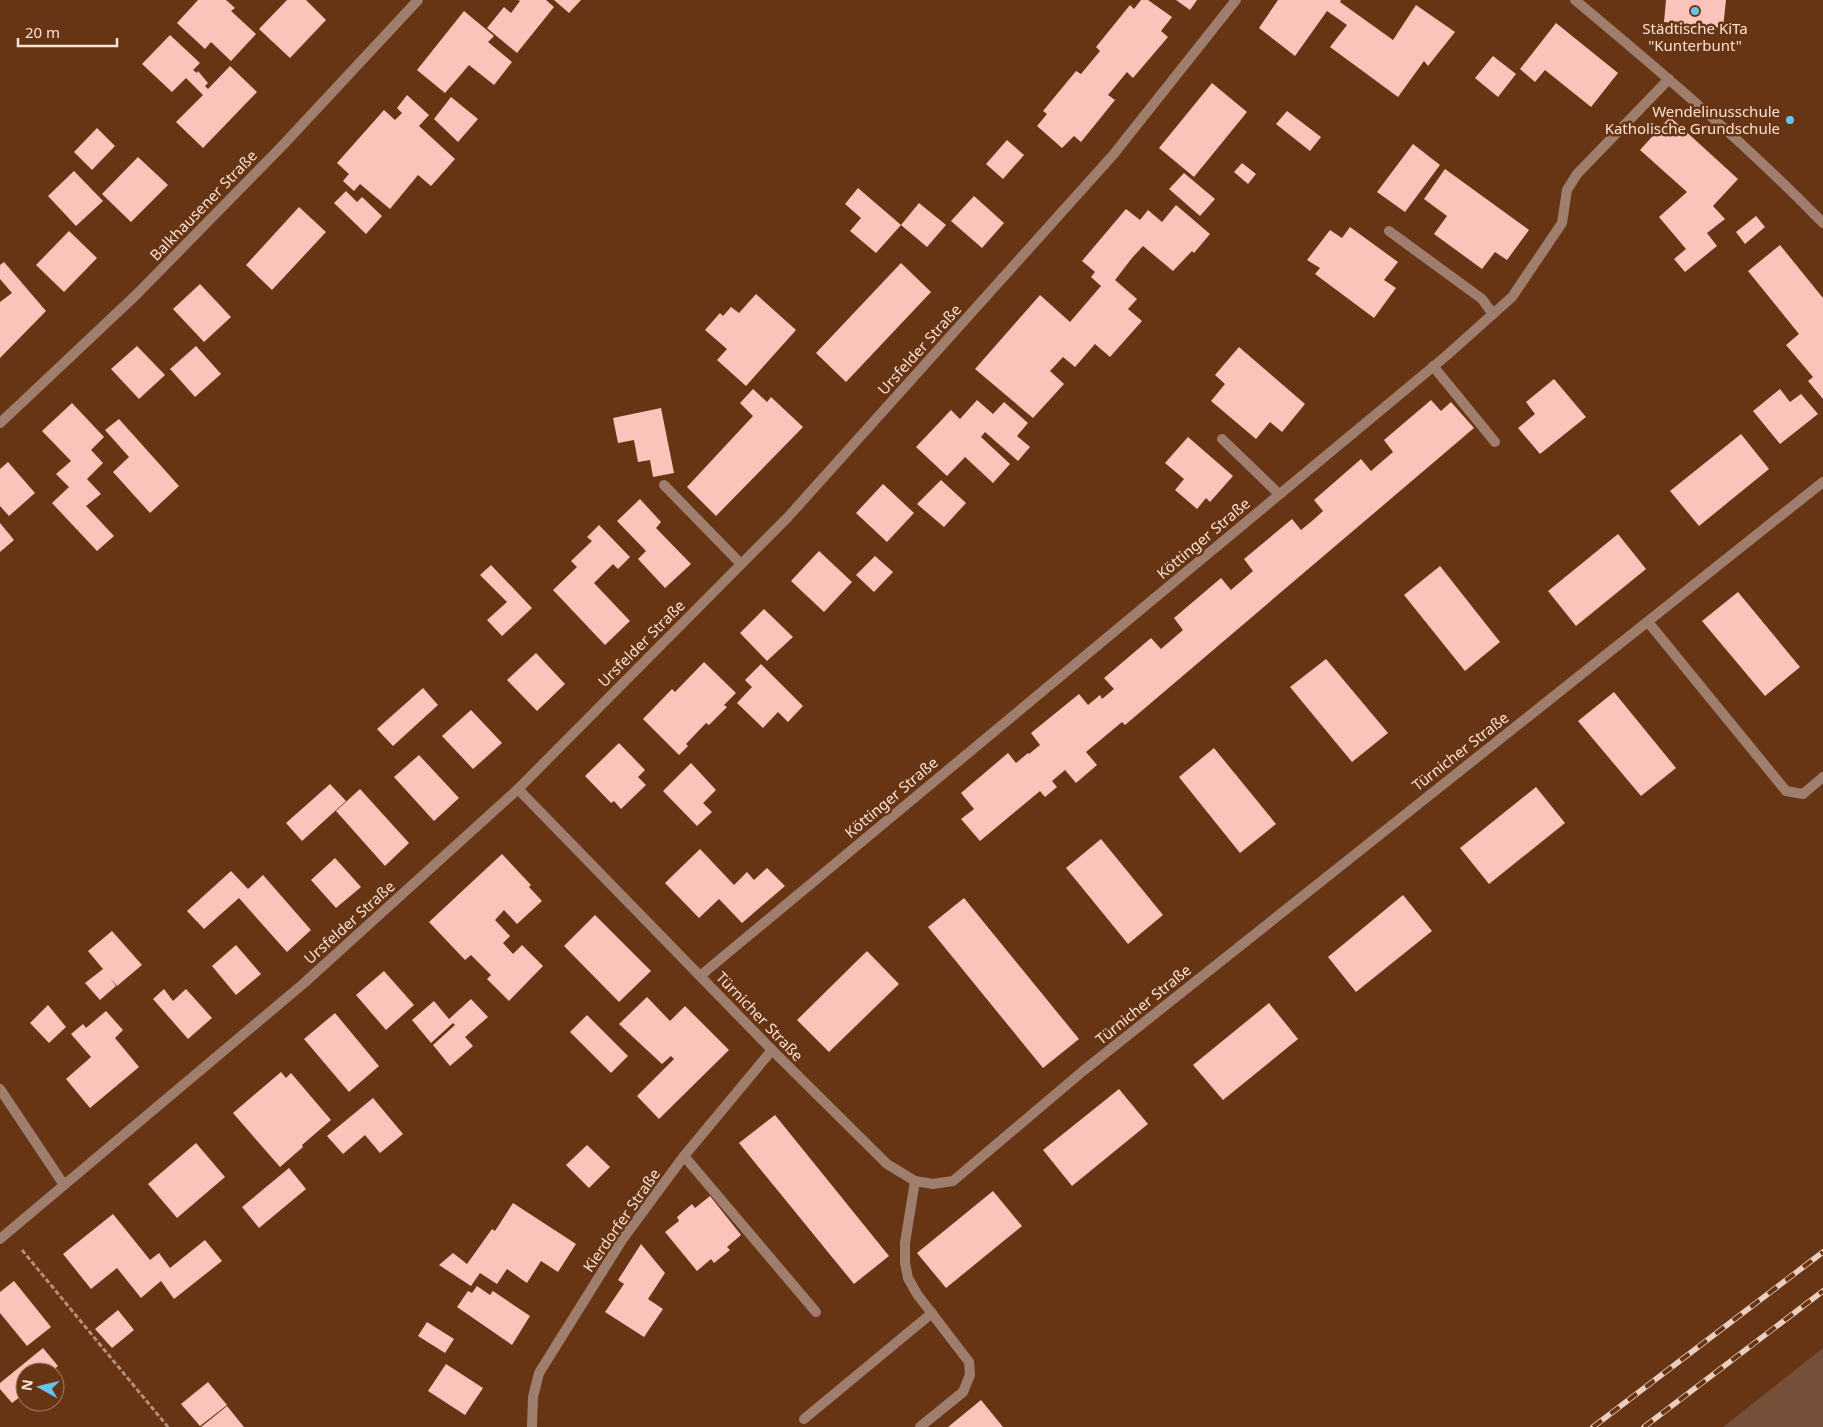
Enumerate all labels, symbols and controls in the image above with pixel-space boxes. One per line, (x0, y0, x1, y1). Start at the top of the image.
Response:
marker: Städtische KiTa "Kunterbunt" (1689, 5, 1701, 17)
scale bar (18, 15, 116, 47)
place label: Städtische KiTa "Kunterbunt" (1642, 18, 1748, 55)
text: 20 m (25, 22, 60, 42)
place label: Wendelinusschule Katholische Grundschule (1605, 101, 1780, 138)
marker: Wendelinusschule Katholische Grundschule (1784, 114, 1796, 126)
street label: Balkhausener Straße (145, 145, 261, 265)
street label: Ursfelder Straße (873, 299, 965, 399)
street label: Köttinger Straße (1152, 493, 1254, 583)
street label: Ursfelder Straße (593, 595, 689, 691)
street label: Türnicher Straße (1408, 707, 1512, 795)
street label: Köttinger Straße (840, 752, 942, 842)
street label: Ursfelder Straße (299, 876, 399, 968)
street label: Türnicher Straße (1091, 959, 1195, 1049)
street label: Türnicher Straße (712, 967, 808, 1065)
street label: Kierdorfer Straße (578, 1164, 664, 1276)
north arrow (15, 1362, 65, 1412)
text: N (16, 1378, 37, 1392)

